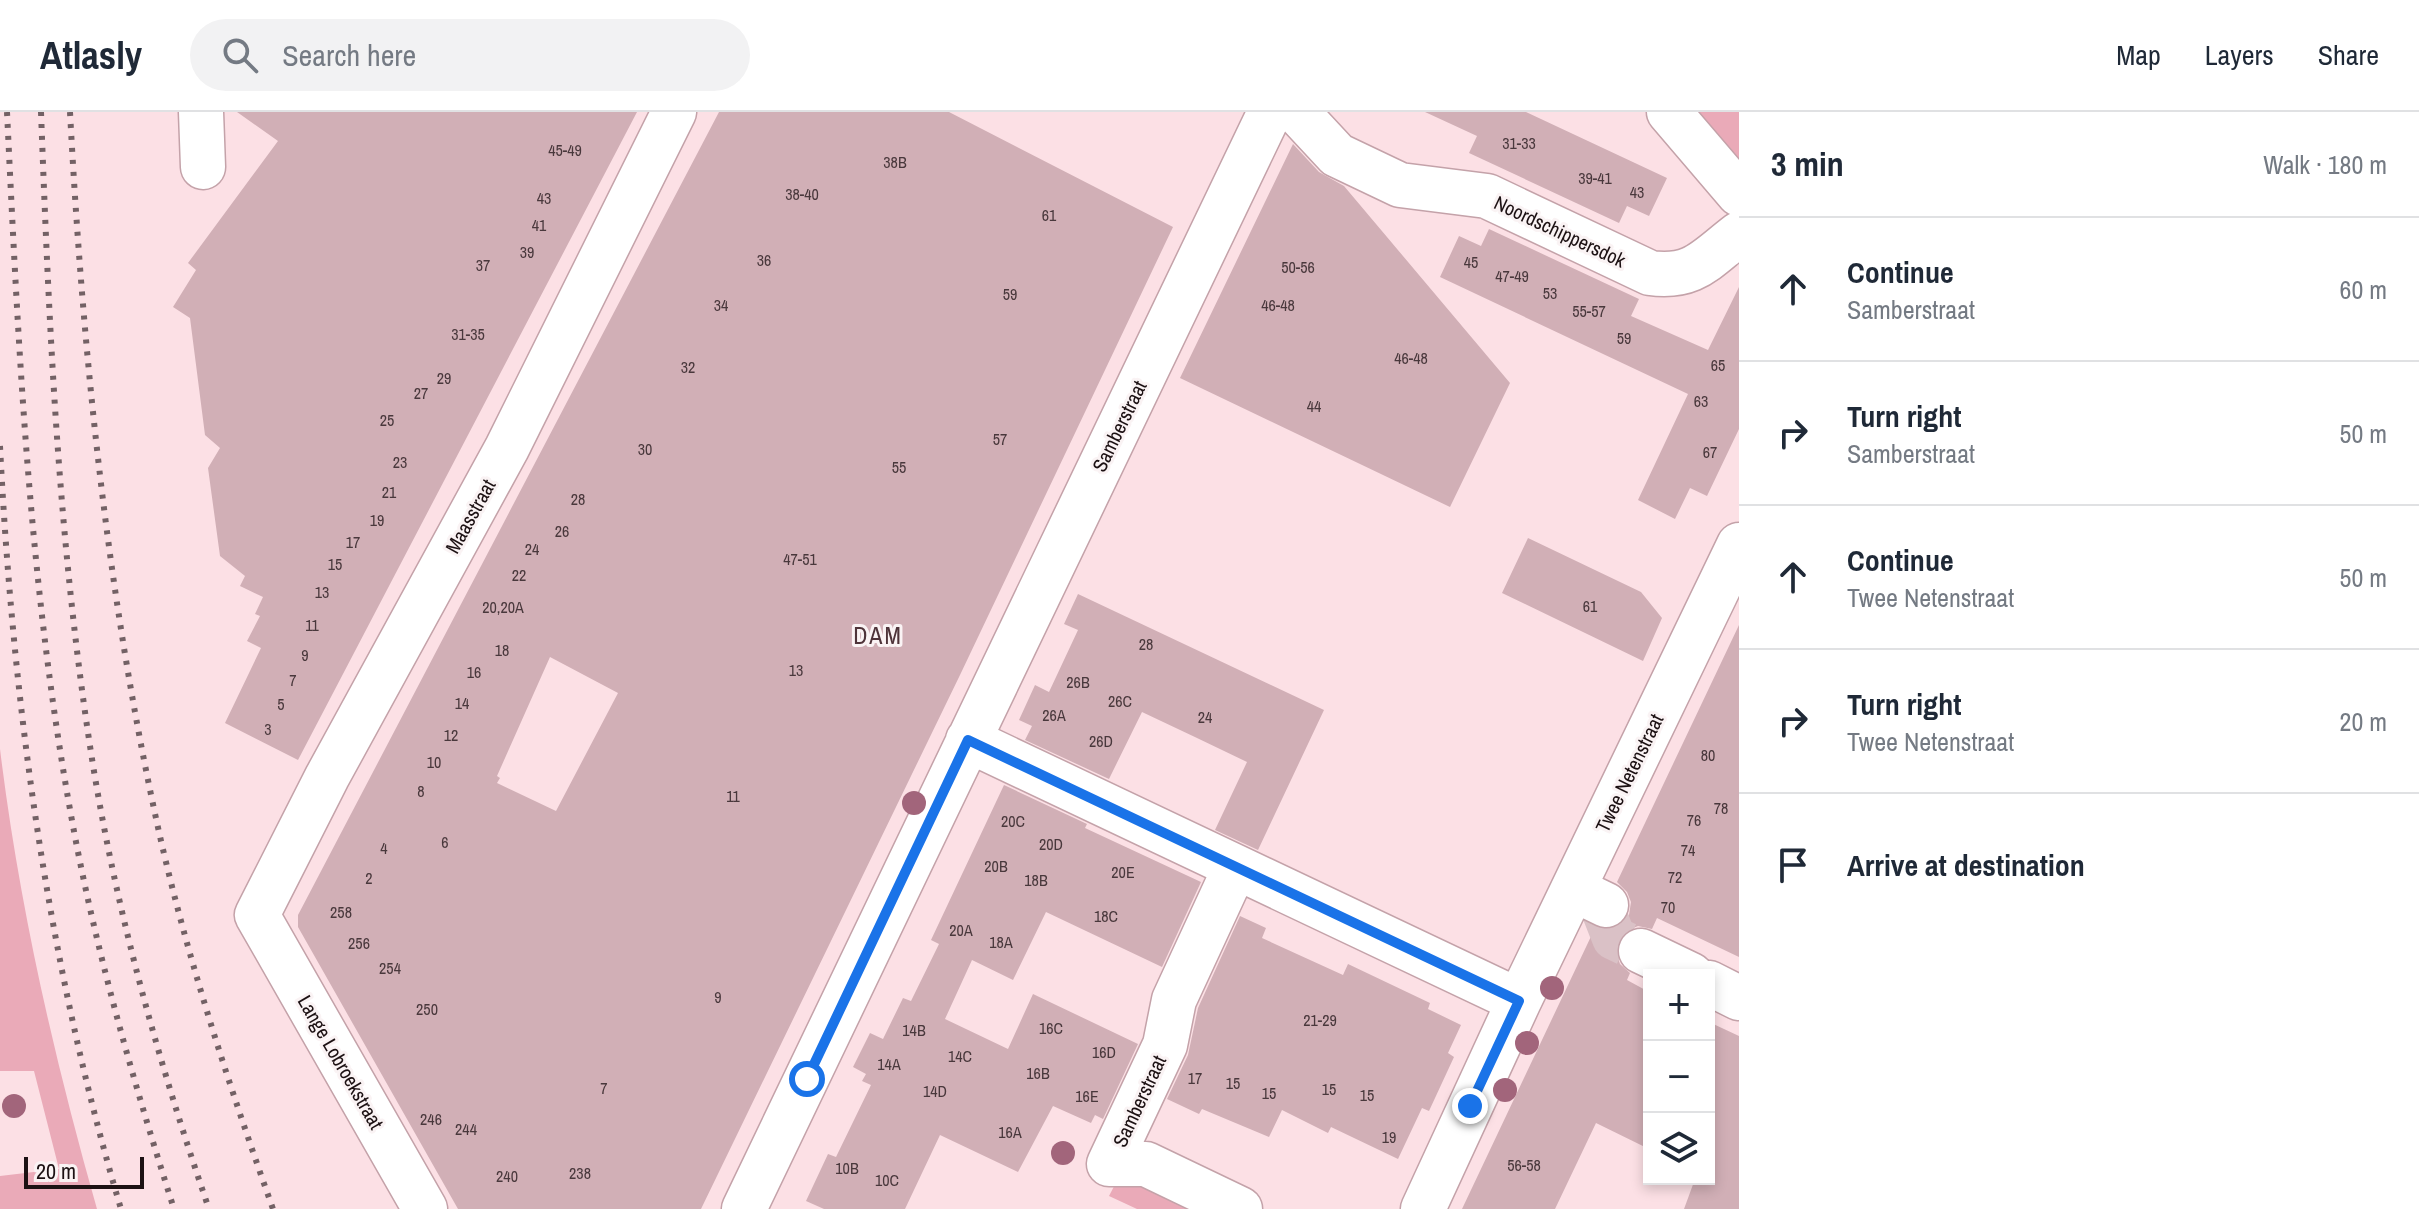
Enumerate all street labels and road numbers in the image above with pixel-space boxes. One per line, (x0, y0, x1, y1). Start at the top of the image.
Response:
street label: Noordschippersdok (1490, 189, 1631, 274)
street label: Samberstraat (1085, 375, 1153, 476)
street label: Maasstraat (439, 474, 502, 558)
street label: Twee Netenstraat (1589, 709, 1669, 837)
street label: Lange Lobroekstraat (292, 990, 391, 1134)
street label: Samberstraat (1106, 1050, 1172, 1151)

